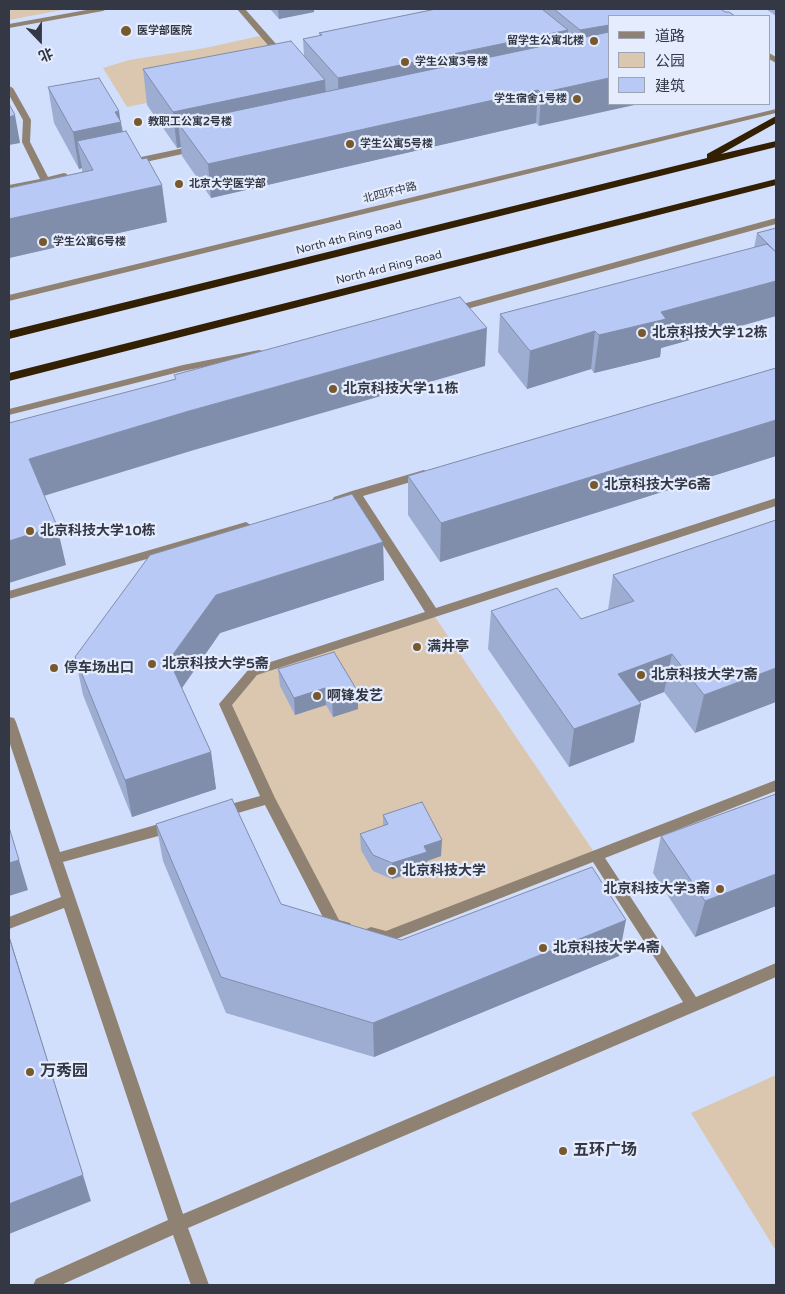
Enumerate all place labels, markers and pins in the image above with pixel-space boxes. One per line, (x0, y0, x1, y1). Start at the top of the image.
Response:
marker: 医学部医院 (119, 24, 133, 38)
place label: 医学部医院 (137, 24, 192, 38)
place label: 留学生公寓北楼 (507, 34, 584, 48)
marker: 留学生公寓北楼 (588, 35, 600, 47)
place label: 学生公寓3号楼 (415, 55, 488, 69)
marker: 学生公寓3号楼 (399, 56, 411, 68)
place label: 学生宿舍1号楼 (494, 92, 567, 106)
marker: 学生宿舍1号楼 (571, 93, 583, 105)
place label: 教职工公寓2号楼 (148, 115, 232, 129)
marker: 教职工公寓2号楼 (132, 116, 144, 128)
place label: 学生公寓5号楼 (360, 137, 433, 151)
marker: 学生公寓5号楼 (344, 138, 356, 150)
place label: 北京大学医学部 (189, 177, 266, 191)
marker: 北京大学医学部 (173, 178, 185, 190)
place label: 学生公寓6号楼 (53, 235, 126, 249)
marker: 学生公寓6号楼 (37, 236, 49, 248)
place label: 北京科技大学12栋 (652, 325, 768, 341)
marker: 北京科技大学12栋 (636, 327, 648, 339)
place label: 北京科技大学11栋 (343, 381, 459, 397)
marker: 北京科技大学11栋 (327, 383, 339, 395)
place label: 北京科技大学6斋 (604, 477, 711, 493)
marker: 北京科技大学6斋 (588, 479, 600, 491)
place label: 北京科技大学10栋 (40, 523, 156, 539)
marker: 北京科技大学10栋 (24, 525, 36, 537)
place label: 满井亭 (427, 639, 469, 655)
marker: 满井亭 (411, 641, 423, 653)
place label: 北京科技大学5斋 (162, 656, 269, 672)
marker: 北京科技大学5斋 (146, 658, 158, 670)
place label: 停车场出口 (64, 660, 134, 676)
marker: 停车场出口 (48, 662, 60, 674)
place label: 北京科技大学7斋 (651, 667, 758, 683)
marker: 北京科技大学7斋 (635, 669, 647, 681)
place label: 啊锋发艺 (327, 688, 383, 704)
marker: 啊锋发艺 (311, 690, 323, 702)
place label: 北京科技大学 (402, 863, 486, 879)
marker: 北京科技大学 (386, 865, 398, 877)
place label: 北京科技大学3斋 (603, 881, 710, 897)
marker: 北京科技大学3斋 (714, 883, 726, 895)
place label: 北京科技大学4斋 (553, 940, 660, 956)
marker: 北京科技大学4斋 (537, 942, 549, 954)
place label: 万秀园 (40, 1062, 88, 1082)
marker: 万秀园 (24, 1066, 36, 1078)
place label: 五环广场 (573, 1141, 637, 1161)
marker: 五环广场 (557, 1145, 569, 1157)

